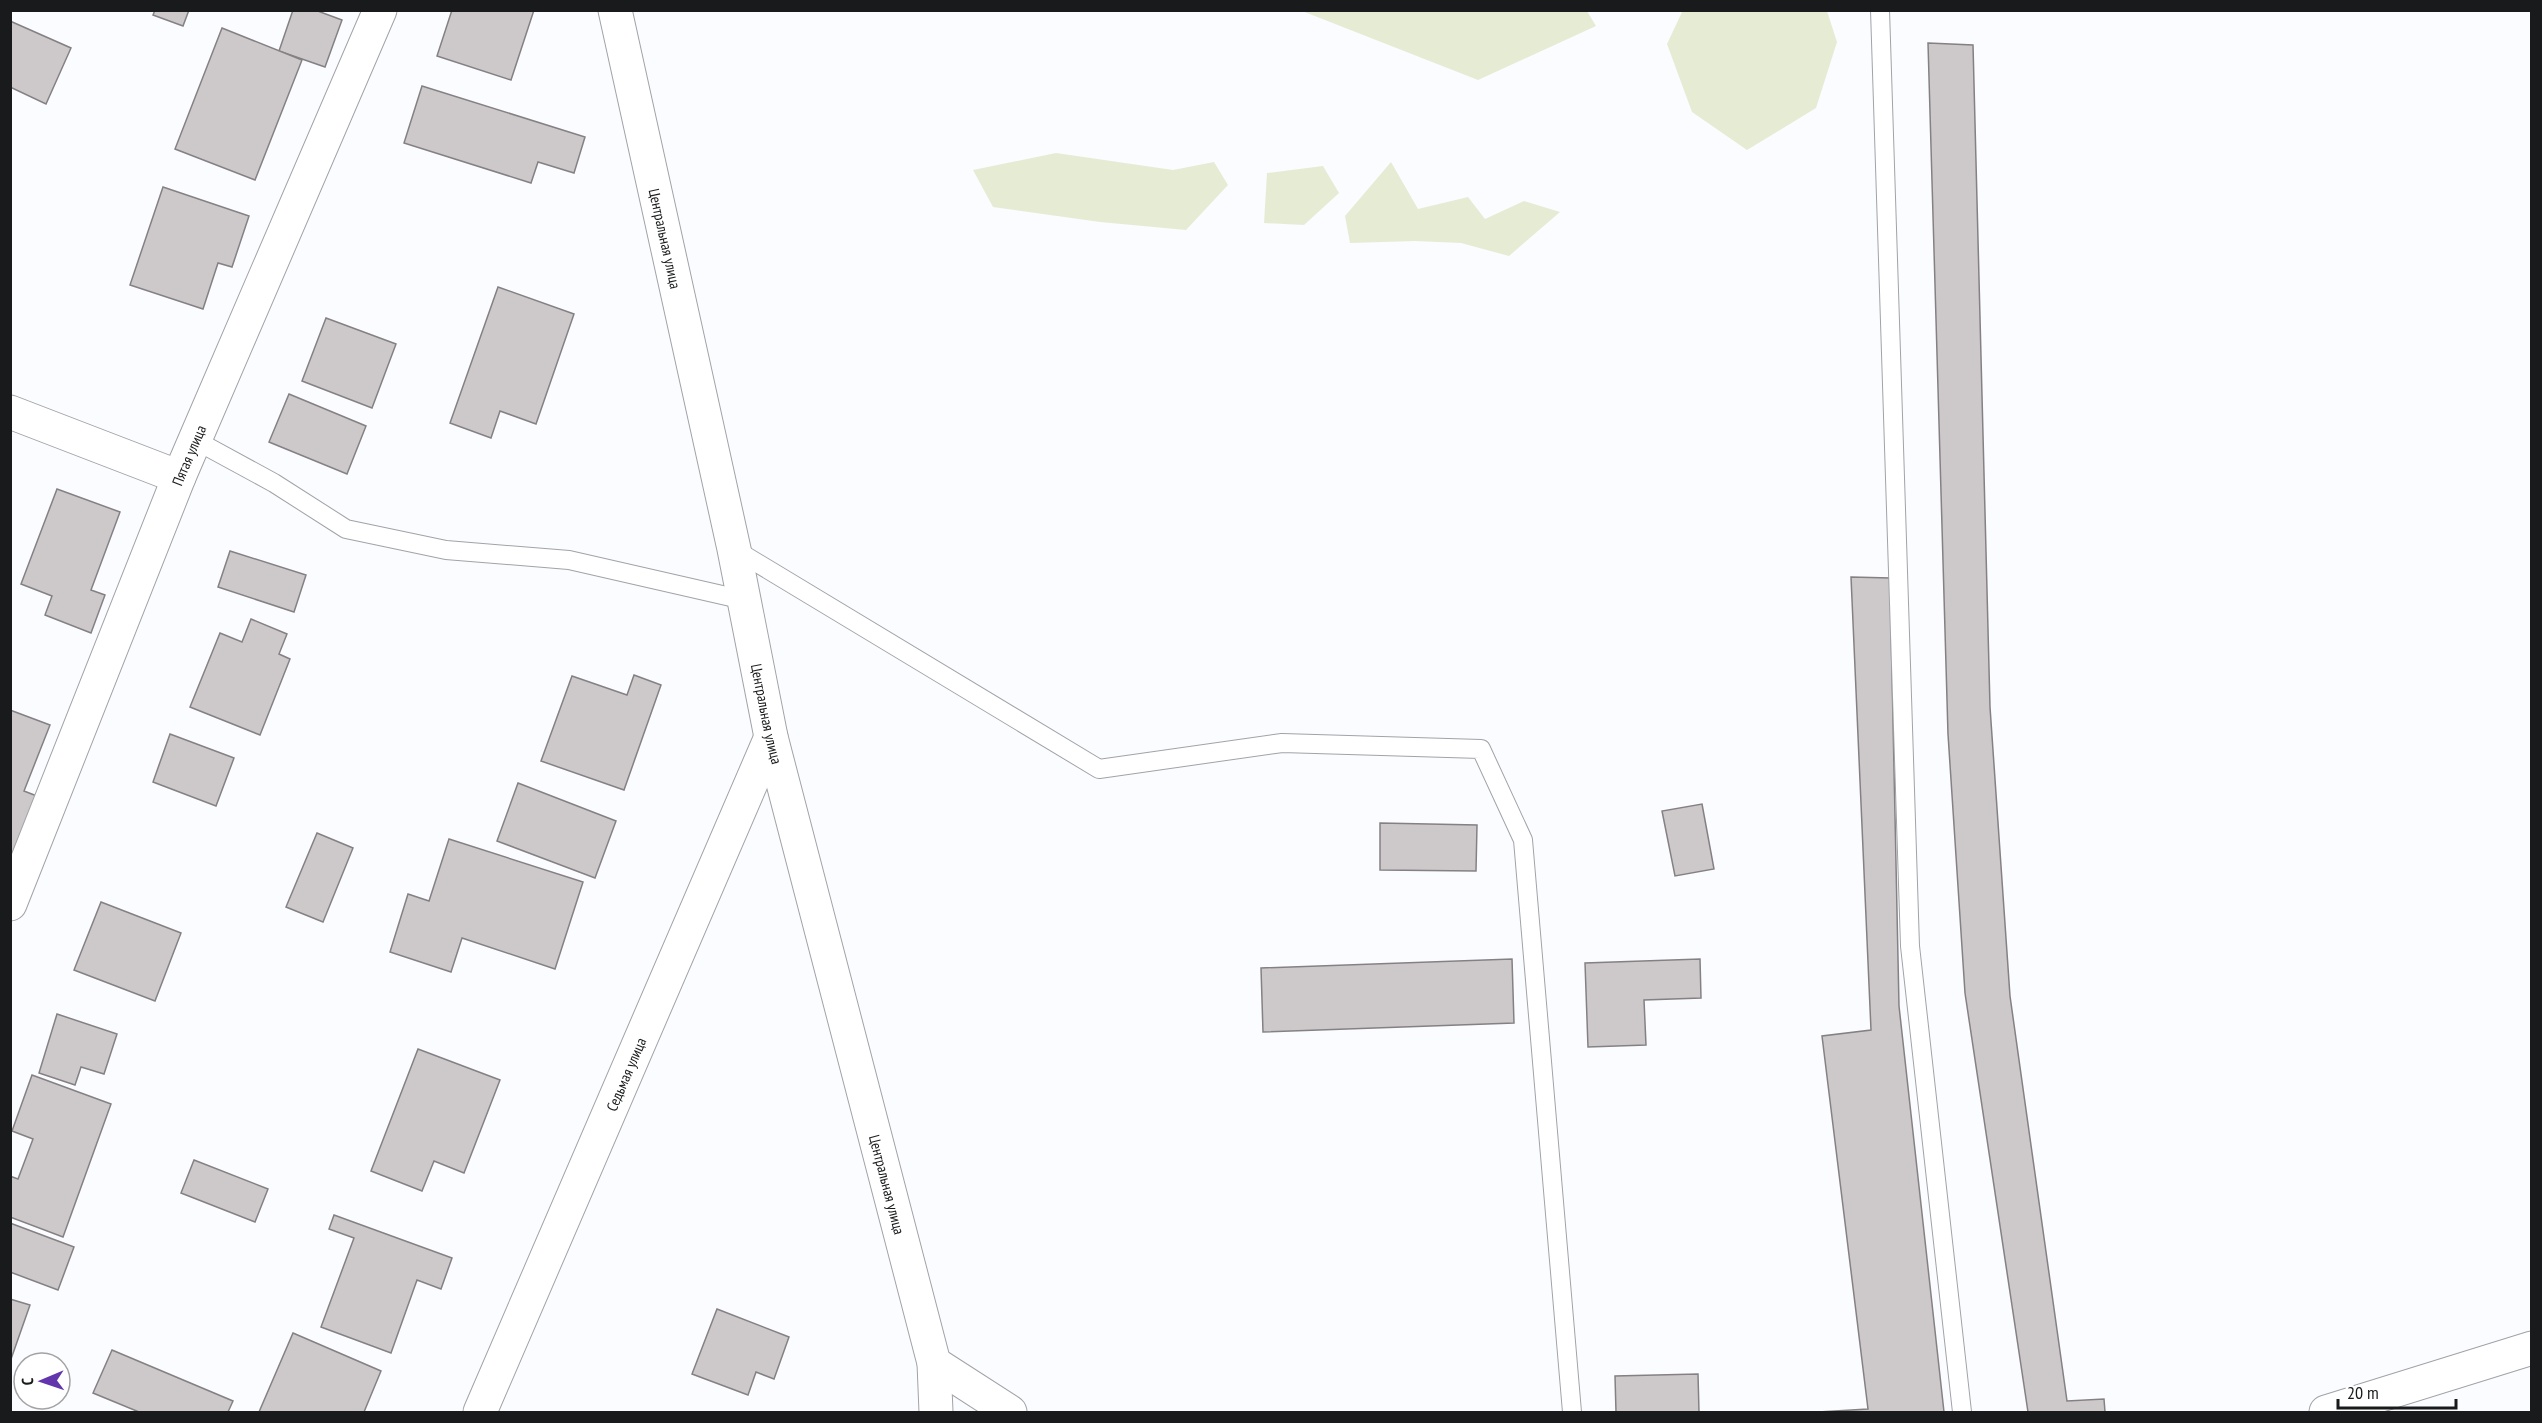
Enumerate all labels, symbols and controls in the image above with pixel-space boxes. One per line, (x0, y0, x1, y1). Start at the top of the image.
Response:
street label: Центральная улица (645, 187, 686, 290)
street label: Пятая улица (167, 422, 210, 488)
street label: Центральная улица (747, 662, 787, 766)
street label: Седьмая улица (601, 1034, 650, 1114)
street label: Центральная улица (865, 1133, 910, 1236)
north arrow (12, 1351, 72, 1411)
scale bar (2338, 1372, 2456, 1410)
text: С (17, 1377, 37, 1386)
text: 20 m (2347, 1381, 2379, 1404)

